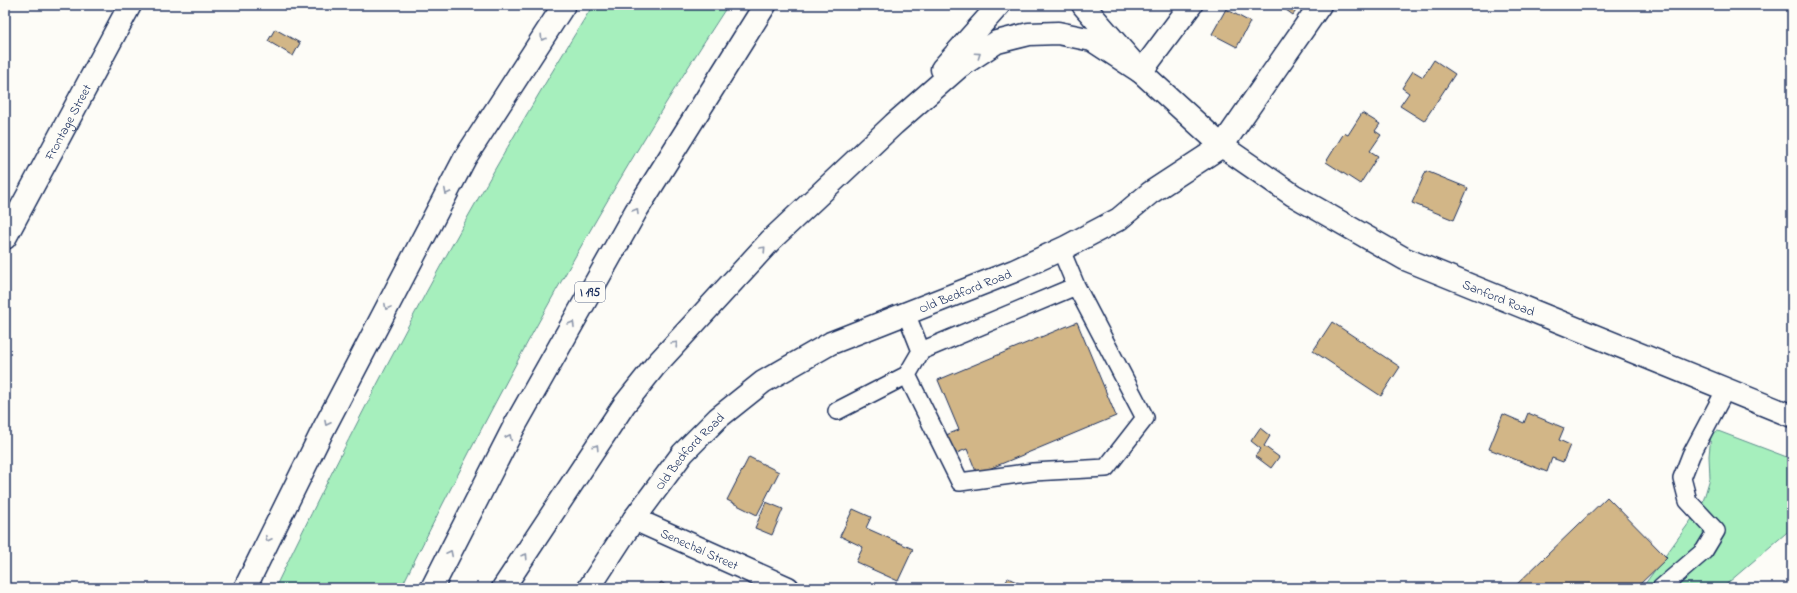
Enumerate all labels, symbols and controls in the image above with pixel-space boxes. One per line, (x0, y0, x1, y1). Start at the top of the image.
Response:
one-way arrow (540, 34, 547, 41)
one-way arrow (974, 52, 981, 60)
street label: Frontage Street (40, 80, 97, 165)
one-way arrow (444, 188, 452, 196)
one-way arrow (632, 208, 639, 215)
one-way arrow (759, 246, 766, 253)
street label: Old Bedford Road (916, 265, 1015, 319)
street label: Sanford Road (1459, 275, 1538, 322)
road number: I 195 (575, 282, 605, 302)
one-way arrow (384, 303, 391, 311)
one-way arrow (568, 321, 575, 328)
one-way arrow (671, 341, 678, 349)
street label: Old Bedford Road (651, 408, 729, 495)
one-way arrow (324, 419, 332, 426)
one-way arrow (504, 434, 511, 441)
one-way arrow (592, 444, 599, 451)
street label: Senechal Street (657, 524, 742, 576)
one-way arrow (265, 535, 273, 542)
one-way arrow (445, 550, 453, 557)
one-way arrow (520, 553, 527, 560)

